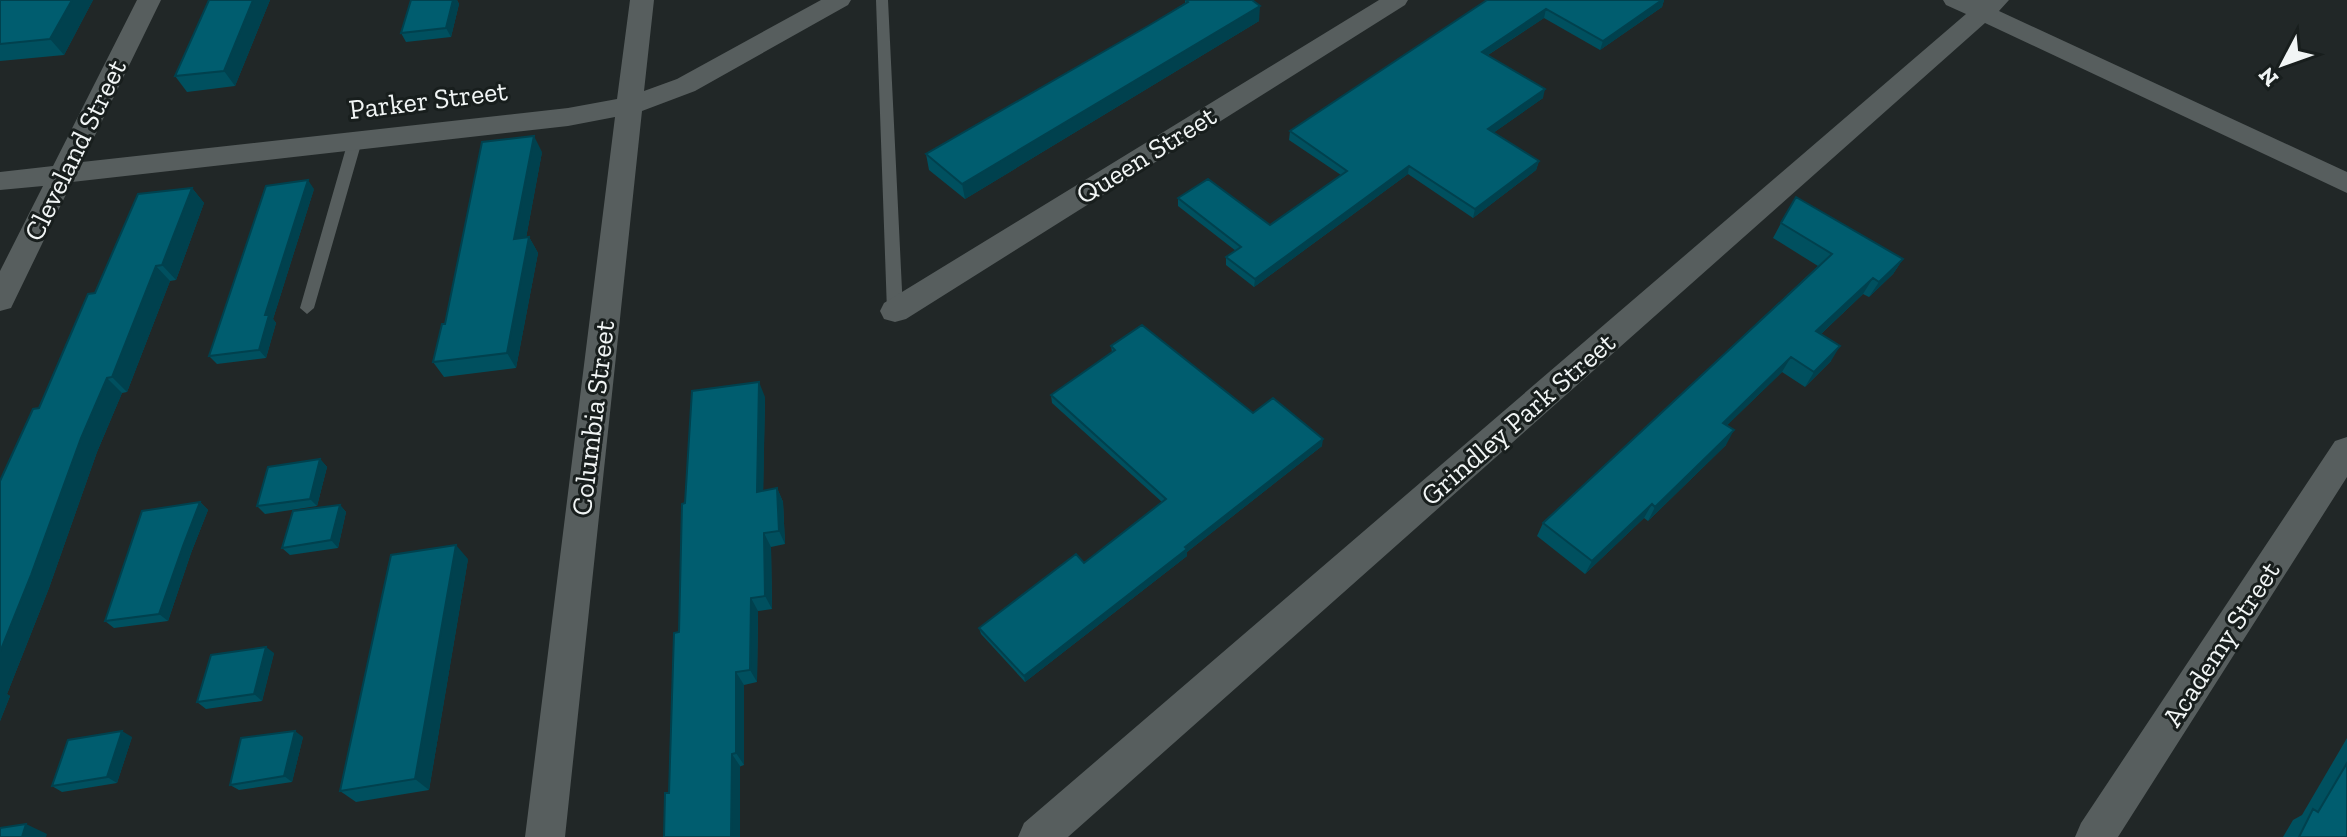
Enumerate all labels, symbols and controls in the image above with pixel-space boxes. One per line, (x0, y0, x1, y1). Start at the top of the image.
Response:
north arrow (2243, 24, 2323, 104)
street label: Cleveland Street (17, 53, 133, 246)
text: N (2252, 61, 2284, 92)
street label: Parker Street (347, 74, 510, 126)
street label: Queen Street (1070, 99, 1223, 211)
street label: Columbia Street (565, 318, 621, 517)
street label: Grindley Park Street (1414, 325, 1622, 512)
street label: Academy Street (2155, 555, 2287, 733)

